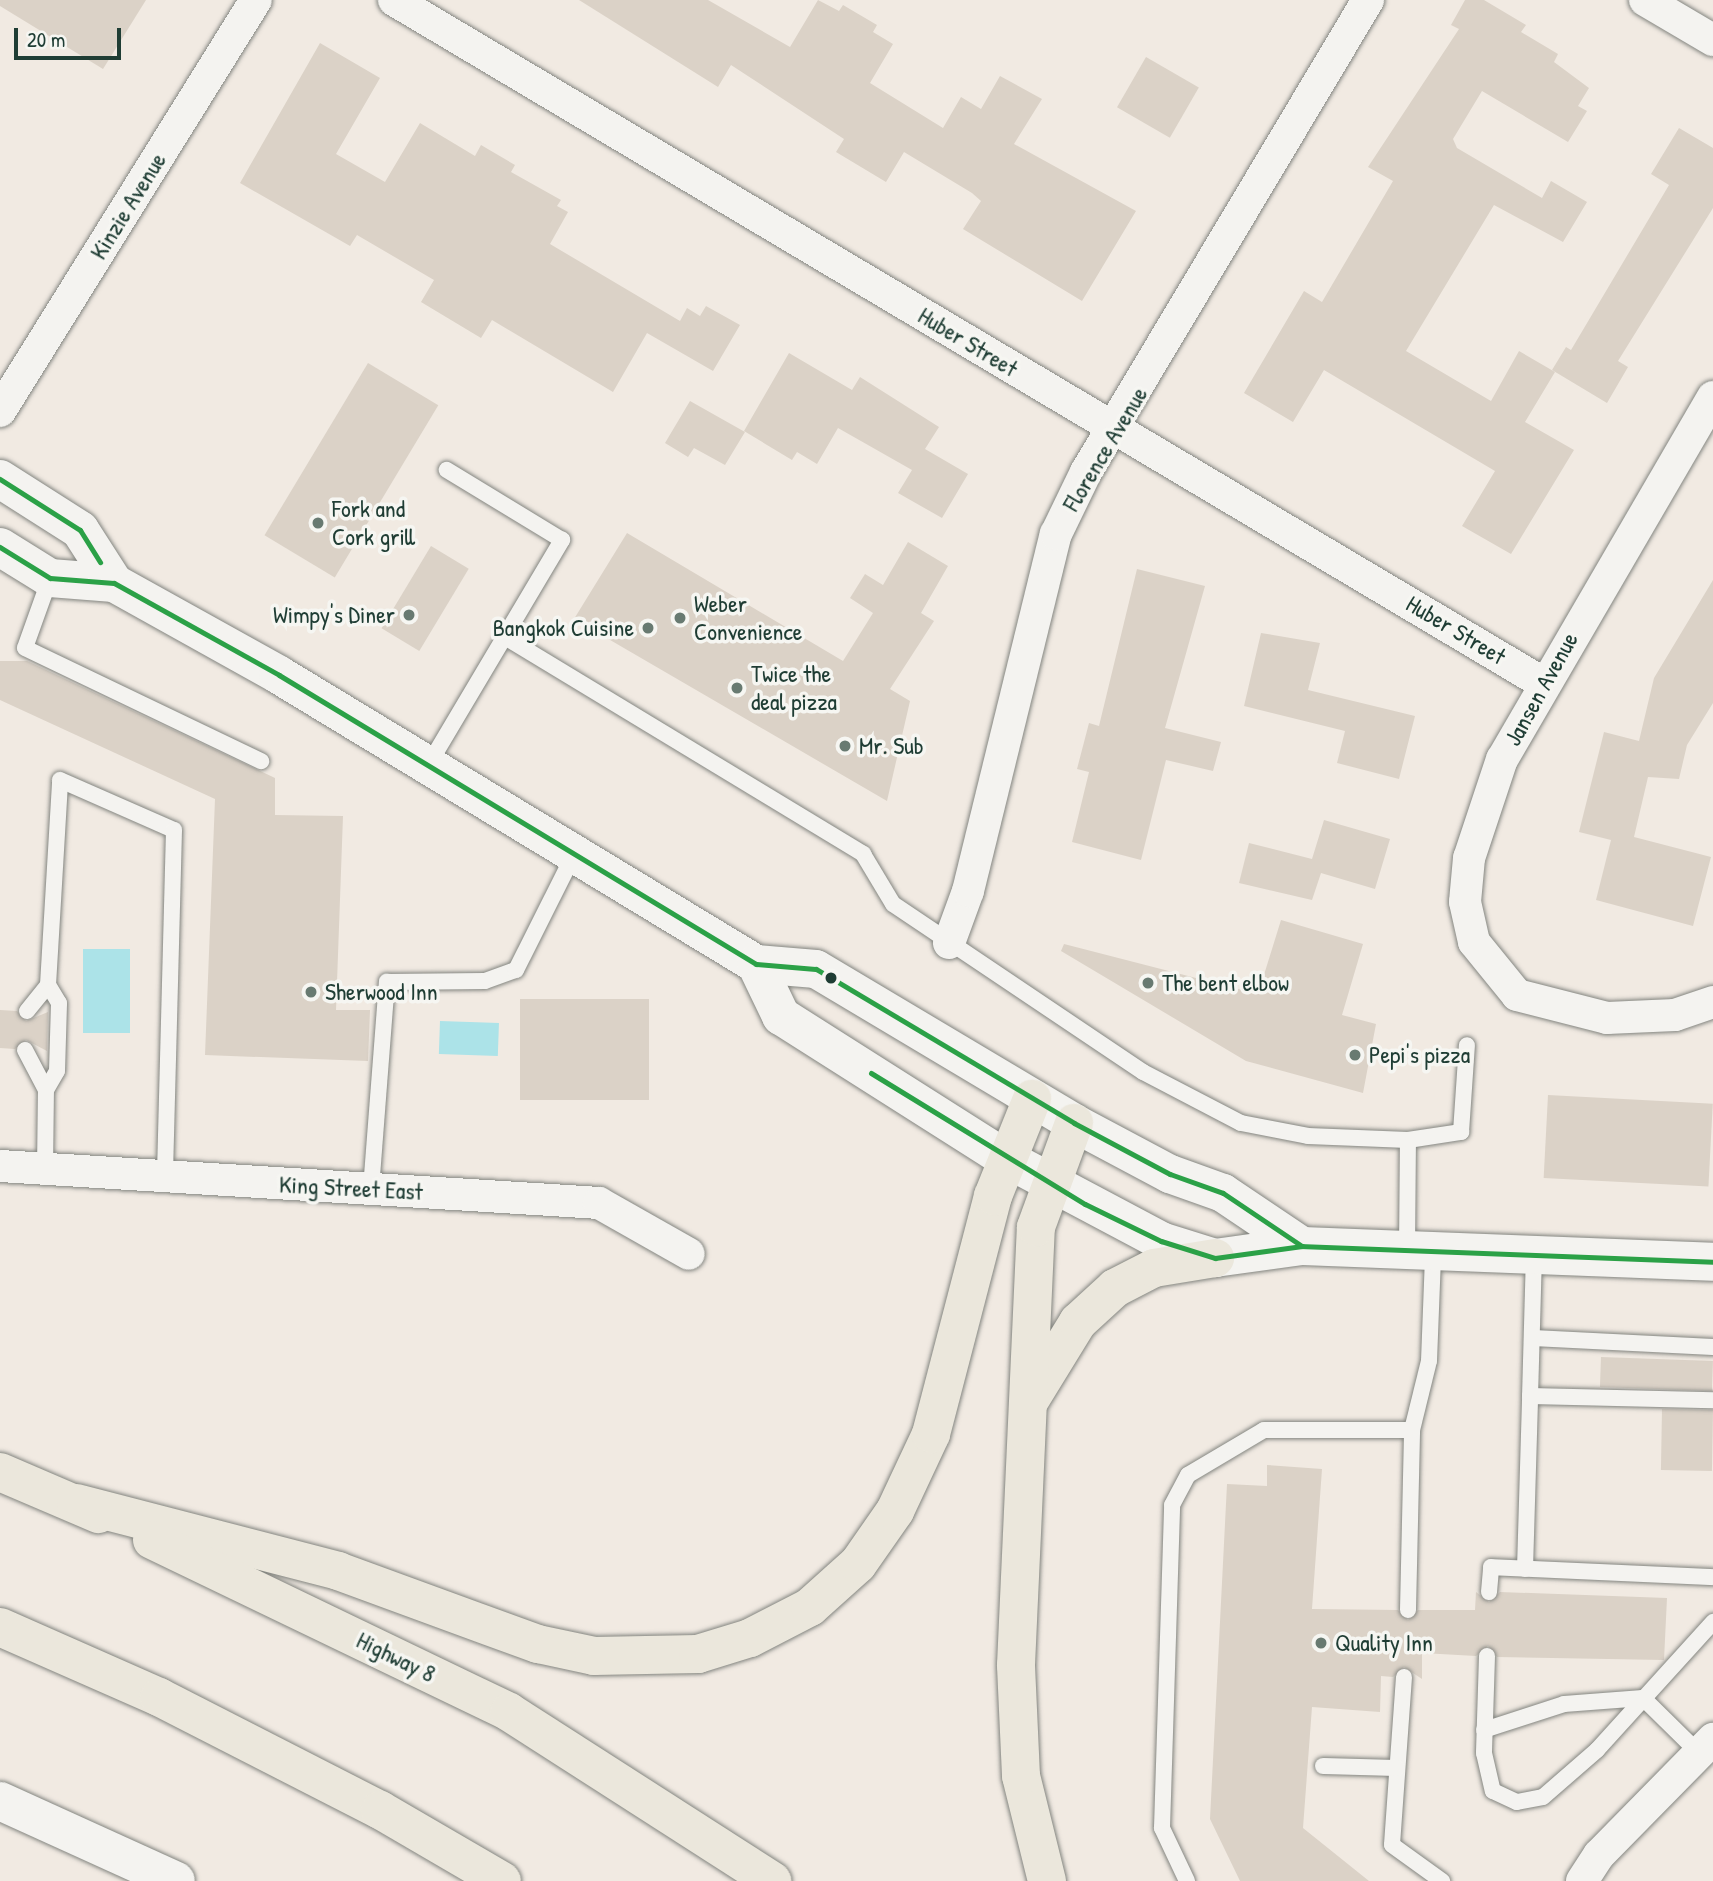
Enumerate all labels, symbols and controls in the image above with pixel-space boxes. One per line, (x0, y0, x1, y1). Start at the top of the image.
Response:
scale bar (18, 14, 124, 58)
text: 20 m (27, 25, 65, 54)
street label: Kinzie Avenue (84, 147, 172, 265)
street label: Huber Street (913, 301, 1023, 383)
street label: Florence Avenue (1057, 382, 1153, 516)
place label: Fork and Cork grill (332, 495, 415, 551)
marker: Fork and Cork grill (310, 515, 326, 531)
street label: Huber Street (1401, 589, 1511, 671)
place label: Weber Convenience (694, 590, 802, 646)
place label: Wimpy's Diner (273, 601, 395, 629)
marker: Wimpy's Diner (401, 607, 417, 623)
marker: Weber Convenience (672, 610, 688, 626)
place label: Bangkok Cuisine (493, 614, 634, 642)
marker: Bangkok Cuisine (640, 620, 656, 636)
street label: Jansen Avenue (1498, 627, 1584, 751)
place label: Twice the deal pizza (751, 660, 837, 716)
marker: Twice the deal pizza (729, 680, 745, 696)
place label: Mr. Sub (859, 732, 924, 760)
marker: Mr. Sub (837, 738, 853, 754)
place label: The bent elbow (1162, 969, 1289, 997)
unlabelled marker (824, 971, 838, 985)
marker: The bent elbow (1140, 975, 1156, 991)
place label: Sherwood Inn (325, 978, 438, 1006)
marker: Sherwood Inn (303, 984, 319, 1000)
place label: Pepi's pizza (1369, 1041, 1470, 1069)
marker: Pepi's pizza (1347, 1047, 1363, 1063)
street label: King Street East (278, 1170, 424, 1206)
street label: Highway 8 (352, 1626, 440, 1688)
place label: Quality Inn (1335, 1629, 1433, 1657)
marker: Quality Inn (1313, 1635, 1329, 1651)

